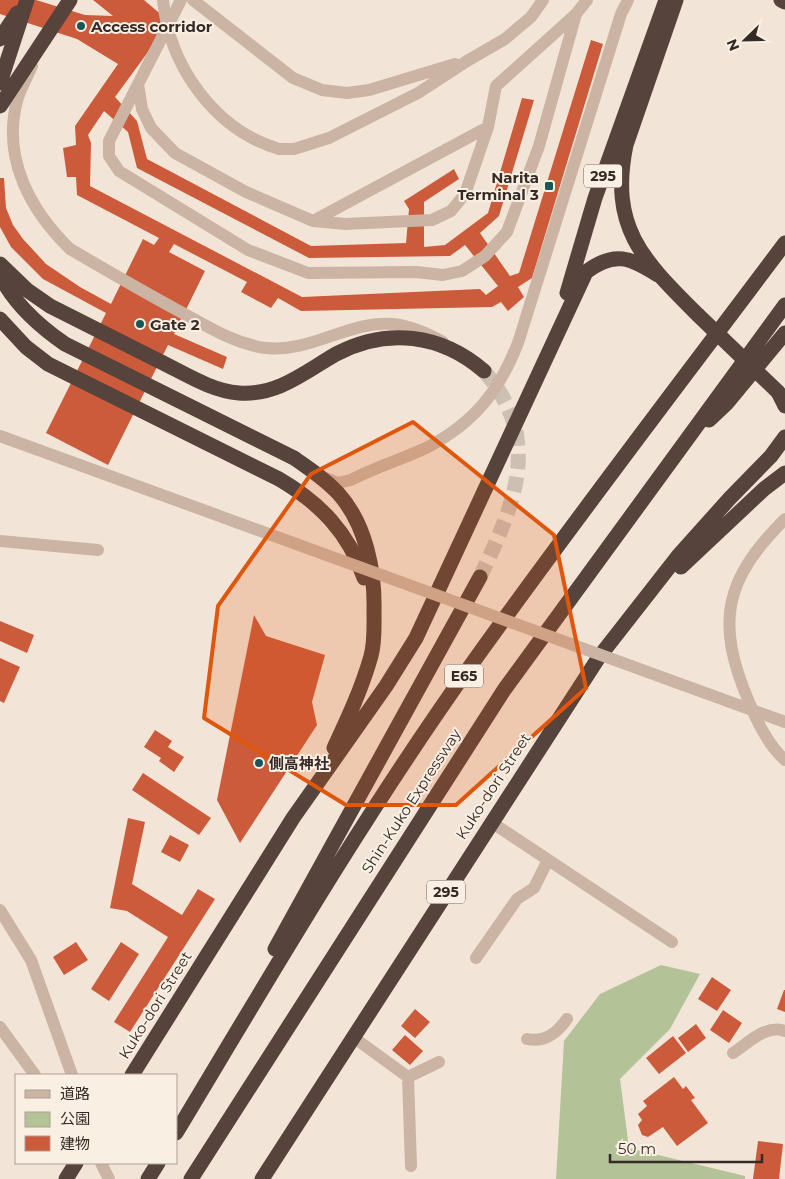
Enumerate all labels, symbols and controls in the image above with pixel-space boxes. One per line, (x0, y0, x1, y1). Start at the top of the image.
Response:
north arrow (720, 15, 770, 65)
place label: Access corridor (90, 17, 213, 36)
marker: Access corridor (75, 20, 87, 32)
text: N (723, 36, 744, 54)
road number: 295 (584, 165, 622, 188)
place label: Narita Terminal 3 (457, 168, 539, 204)
marker: Narita Terminal 3 (543, 180, 555, 192)
place label: Gate 2 (150, 315, 200, 334)
marker: Gate 2 (134, 318, 146, 330)
road number: E65 (445, 664, 483, 688)
street label: Shin-Kuko Expressway (357, 724, 465, 877)
street label: Kuko-dori Street (451, 729, 535, 843)
place label: 側高神社 (269, 754, 329, 773)
marker: 側高神社 (253, 757, 265, 769)
road number: 295 (427, 880, 465, 904)
street label: Kuko-dori Street (114, 948, 196, 1062)
legend (15, 1074, 178, 1164)
text: 道路 (60, 1084, 90, 1103)
text: 公園 (60, 1109, 90, 1128)
scale bar (610, 1132, 762, 1164)
text: 建物 (60, 1134, 90, 1153)
text: 50 m (618, 1139, 656, 1158)

